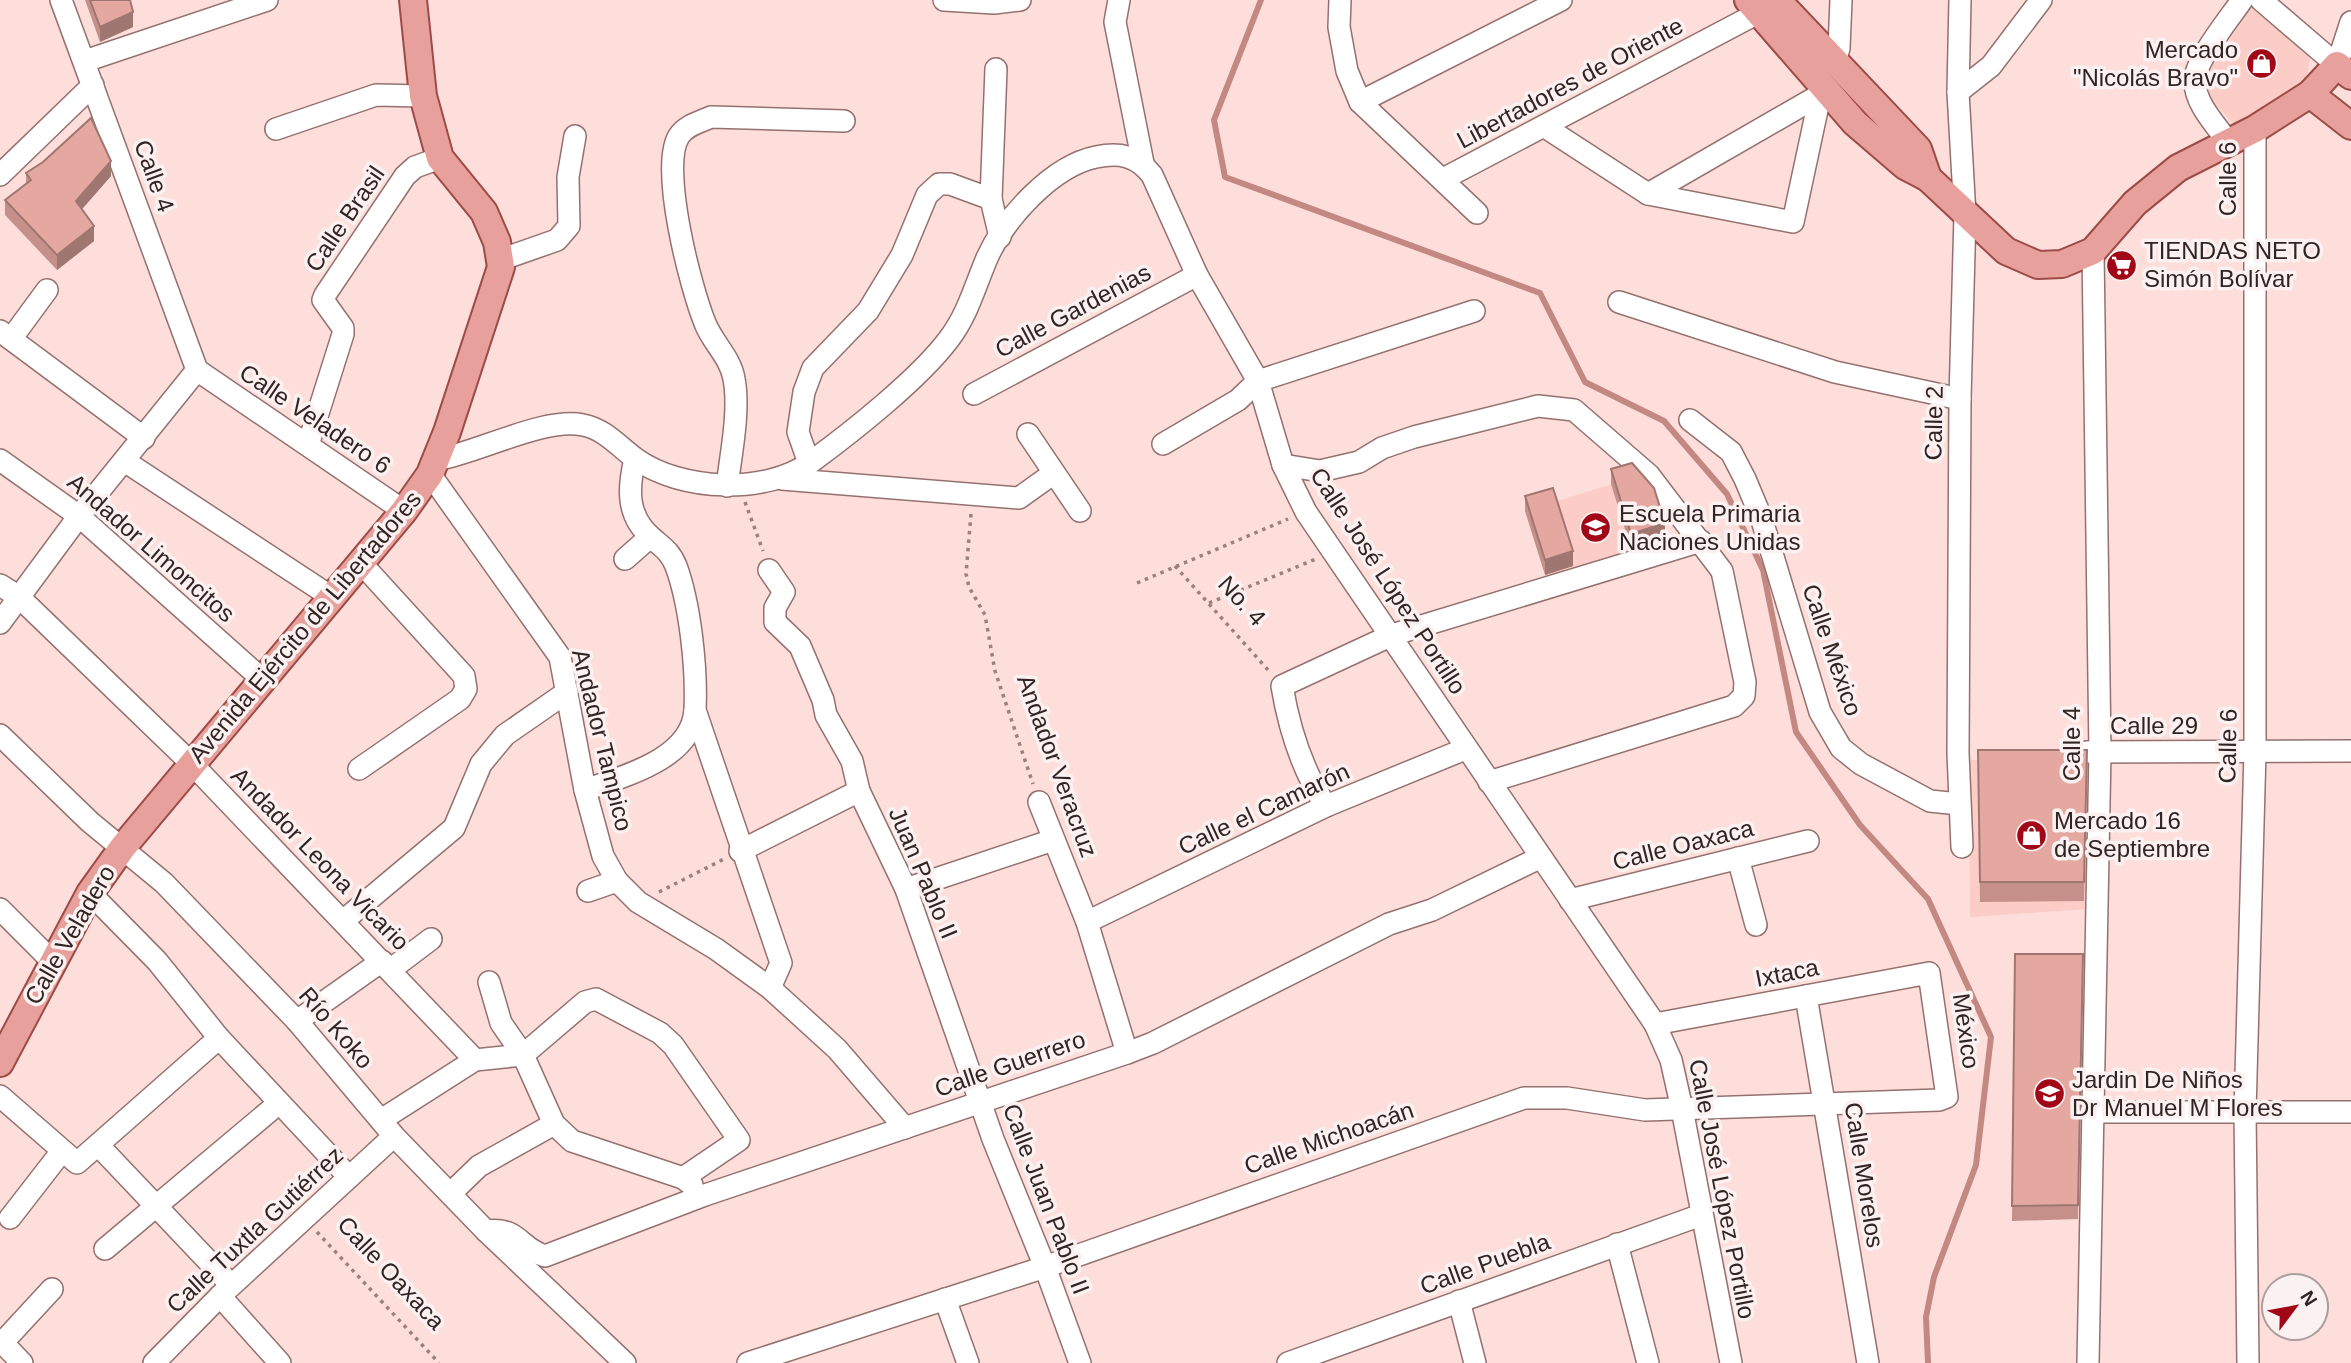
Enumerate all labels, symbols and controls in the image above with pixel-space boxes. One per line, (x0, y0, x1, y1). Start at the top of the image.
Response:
street label: Libertadores de Oriente (1452, 11, 1687, 154)
place label: Mercado "Nicolás Bravo" (2073, 36, 2238, 91)
shop icon: Mercado "Nicolás Bravo" (2244, 47, 2278, 81)
street label: Calle 4 (129, 136, 180, 216)
street label: Calle 6 (2214, 142, 2241, 216)
street label: Calle Brasil (299, 161, 390, 277)
place label: TIENDAS NETO Simón Bolívar (2144, 237, 2321, 292)
supermarket icon: TIENDAS NETO Simón Bolívar (2104, 248, 2138, 282)
street label: Calle Gardenias (990, 258, 1155, 363)
street label: Calle Veladero 6 (235, 358, 396, 479)
street label: Calle 2 (1919, 385, 1948, 461)
street label: Calle José López Portillo (1305, 463, 1472, 699)
street label: Andador Limoncitos (62, 468, 240, 627)
street label: Avenida Ejército de Libertadores (183, 485, 426, 768)
place label: Escuela Primaria Naciones Unidas (1619, 500, 1801, 555)
school or university icon: Escuela Primaria Naciones Unidas (1579, 511, 1613, 545)
street label: No. 4 (1213, 570, 1272, 631)
street label: Calle México (1797, 580, 1868, 719)
street label: Andador Tampico (567, 646, 638, 834)
street label: Andador Veracruz (1012, 671, 1103, 861)
street label: Calle 4 (2058, 707, 2085, 781)
street label: Calle 6 (2213, 708, 2242, 784)
street label: Calle 29 (2110, 712, 2198, 739)
street label: Calle el Camarón (1174, 757, 1354, 860)
street label: Andador Leona Vicario (226, 762, 415, 956)
street label: Juan Pablo II (884, 803, 963, 943)
place label: Mercado 16 de Septiembre (2054, 807, 2210, 862)
street label: Calle Oaxaca (1610, 814, 1757, 875)
shop icon: Mercado 16 de Septiembre (2014, 818, 2048, 852)
street label: Calle Veladero (19, 860, 120, 1009)
street label: Ixtaca (1753, 953, 1822, 992)
street label: Río Koko (294, 982, 379, 1074)
street label: México (1948, 991, 1985, 1070)
street label: Calle Guerrero (931, 1025, 1089, 1102)
street label: Calle José López Portillo (1684, 1057, 1761, 1321)
place label: Jardin De Niños Dr Manuel M Flores (2072, 1066, 2283, 1121)
school or university icon: Jardin De Niños Dr Manuel M Flores (2032, 1077, 2066, 1111)
street label: Calle Michoacán (1241, 1096, 1417, 1179)
street label: Calle Juan Pablo II (998, 1100, 1095, 1298)
street label: Calle Morelos (1840, 1100, 1889, 1249)
street label: Calle Tuxtla Gutiérrez (161, 1141, 348, 1318)
street label: Calle Oaxaca (332, 1211, 451, 1335)
street label: Calle Puebla (1416, 1227, 1554, 1299)
north arrow (2260, 1272, 2330, 1342)
text: N (2296, 1287, 2322, 1310)

